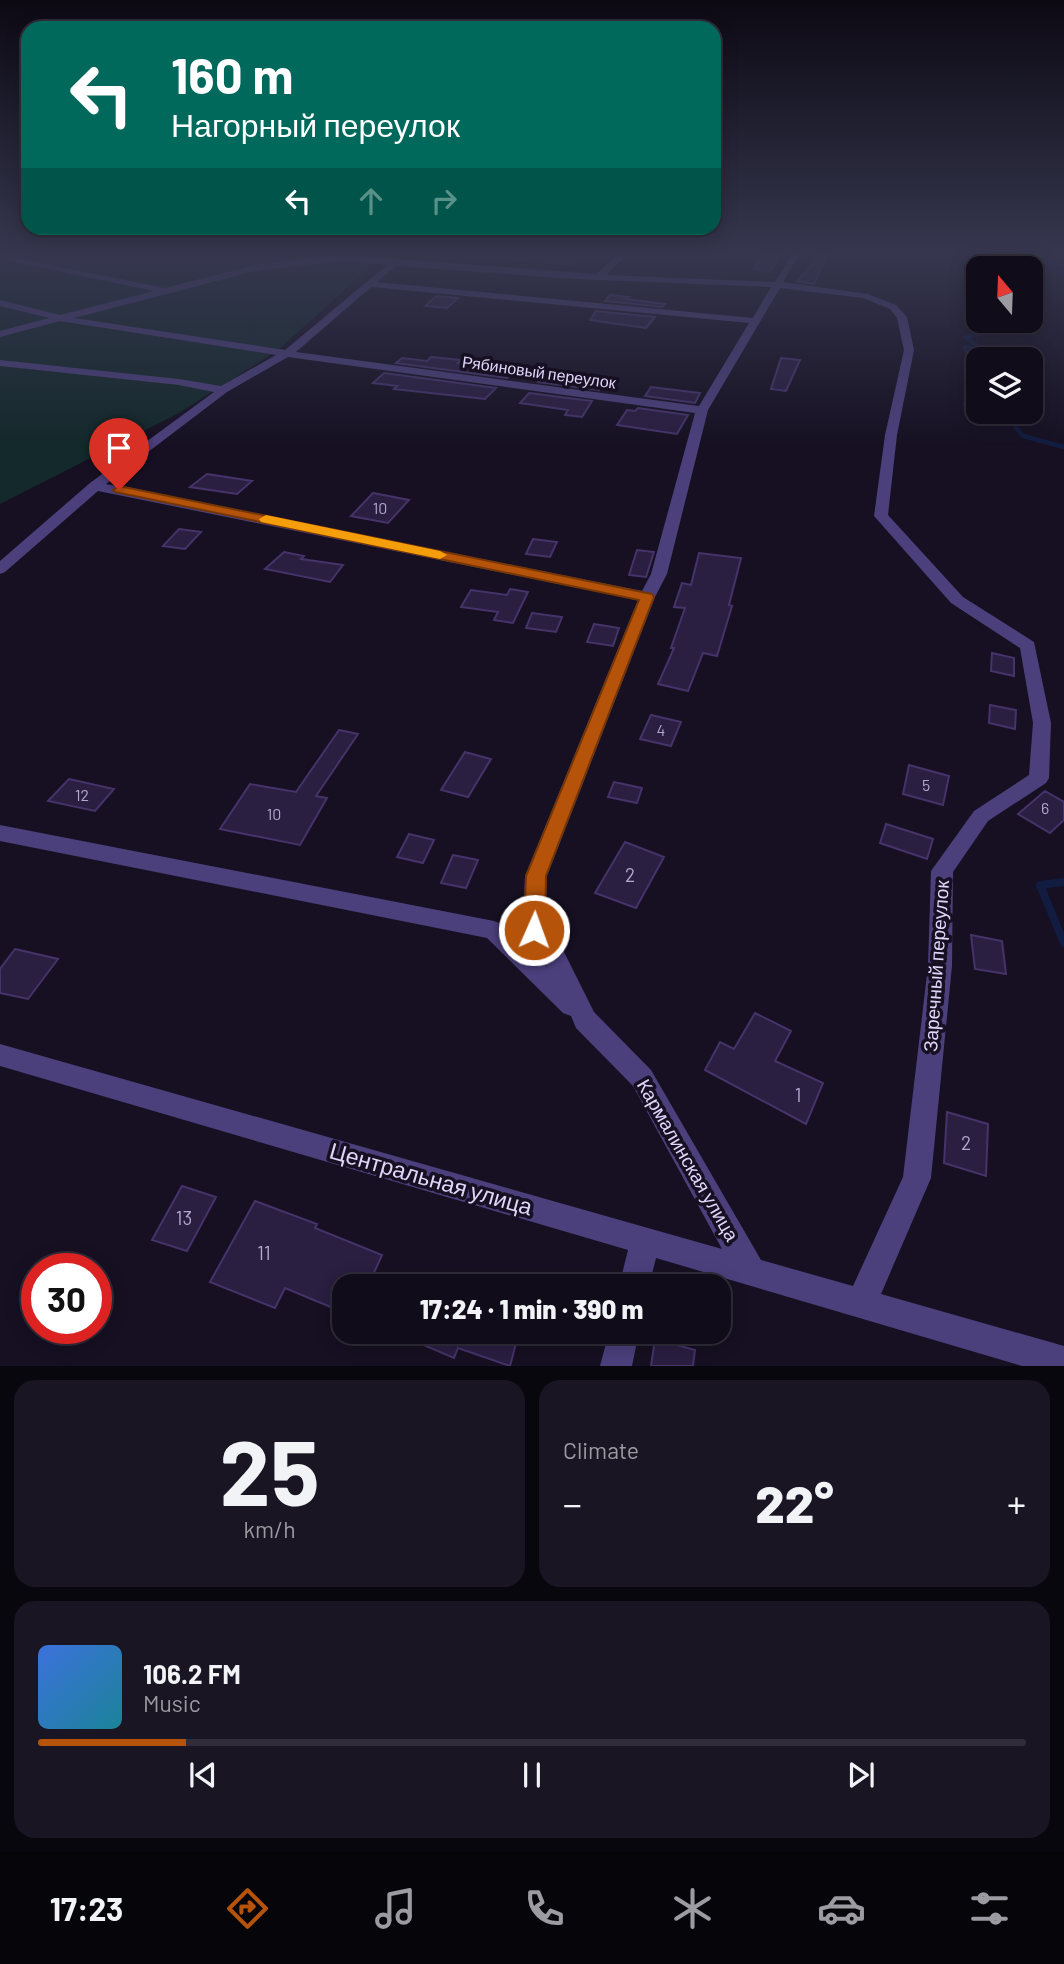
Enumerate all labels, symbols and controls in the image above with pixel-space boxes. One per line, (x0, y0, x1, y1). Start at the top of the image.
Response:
text: 160 m (171, 45, 293, 104)
icon: left (56, 49, 147, 140)
text: Нагорный переулок (171, 105, 460, 143)
icon: left (279, 182, 317, 220)
icon: ahead (352, 182, 390, 220)
icon: right (425, 182, 463, 220)
north arrow (966, 256, 1043, 332)
map controls (966, 256, 1043, 424)
button: layers (966, 347, 1043, 424)
street label: Рябиновый переулок (461, 351, 618, 392)
pin (89, 418, 149, 490)
icon: arrive (100, 429, 138, 467)
house number: 10 (373, 498, 387, 517)
house number: 4 (657, 720, 665, 739)
house number: 5 (922, 775, 930, 794)
house number: 12 (75, 785, 89, 804)
house number: 6 (1041, 798, 1049, 817)
house number: 10 (267, 804, 281, 823)
house number: 2 (625, 863, 635, 886)
street label: Заречный переулок (918, 879, 953, 1053)
position arrow (497, 893, 571, 967)
street label: Кармалинская улица (633, 1075, 744, 1245)
house number: 1 (795, 1083, 801, 1106)
house number: 2 (961, 1131, 971, 1154)
street label: Центральная улица (327, 1136, 536, 1220)
house number: 13 (176, 1206, 192, 1229)
house number: 11 (257, 1241, 271, 1264)
speed limit sign: 30 (21, 1253, 112, 1344)
text: 17:24 · 1 min · 390 m (420, 1293, 643, 1324)
text: 25 (219, 1415, 320, 1524)
text: Climate (563, 1436, 639, 1464)
text: 22° (755, 1471, 834, 1533)
text: − (563, 1480, 582, 1526)
text: + (1007, 1480, 1026, 1526)
text: km/h (243, 1515, 296, 1543)
text: 106.2 FM (143, 1658, 241, 1689)
text: Music (143, 1689, 201, 1717)
icon: previous (184, 1756, 222, 1794)
icon: pause (513, 1756, 551, 1794)
icon: next (842, 1756, 880, 1794)
icon: directions (223, 1884, 272, 1933)
icon: music (371, 1884, 420, 1933)
icon: phone (520, 1884, 569, 1933)
icon: climate (668, 1884, 717, 1933)
icon: car (817, 1884, 866, 1933)
icon: filters (965, 1884, 1014, 1933)
text: 17:23 (50, 1889, 123, 1927)

